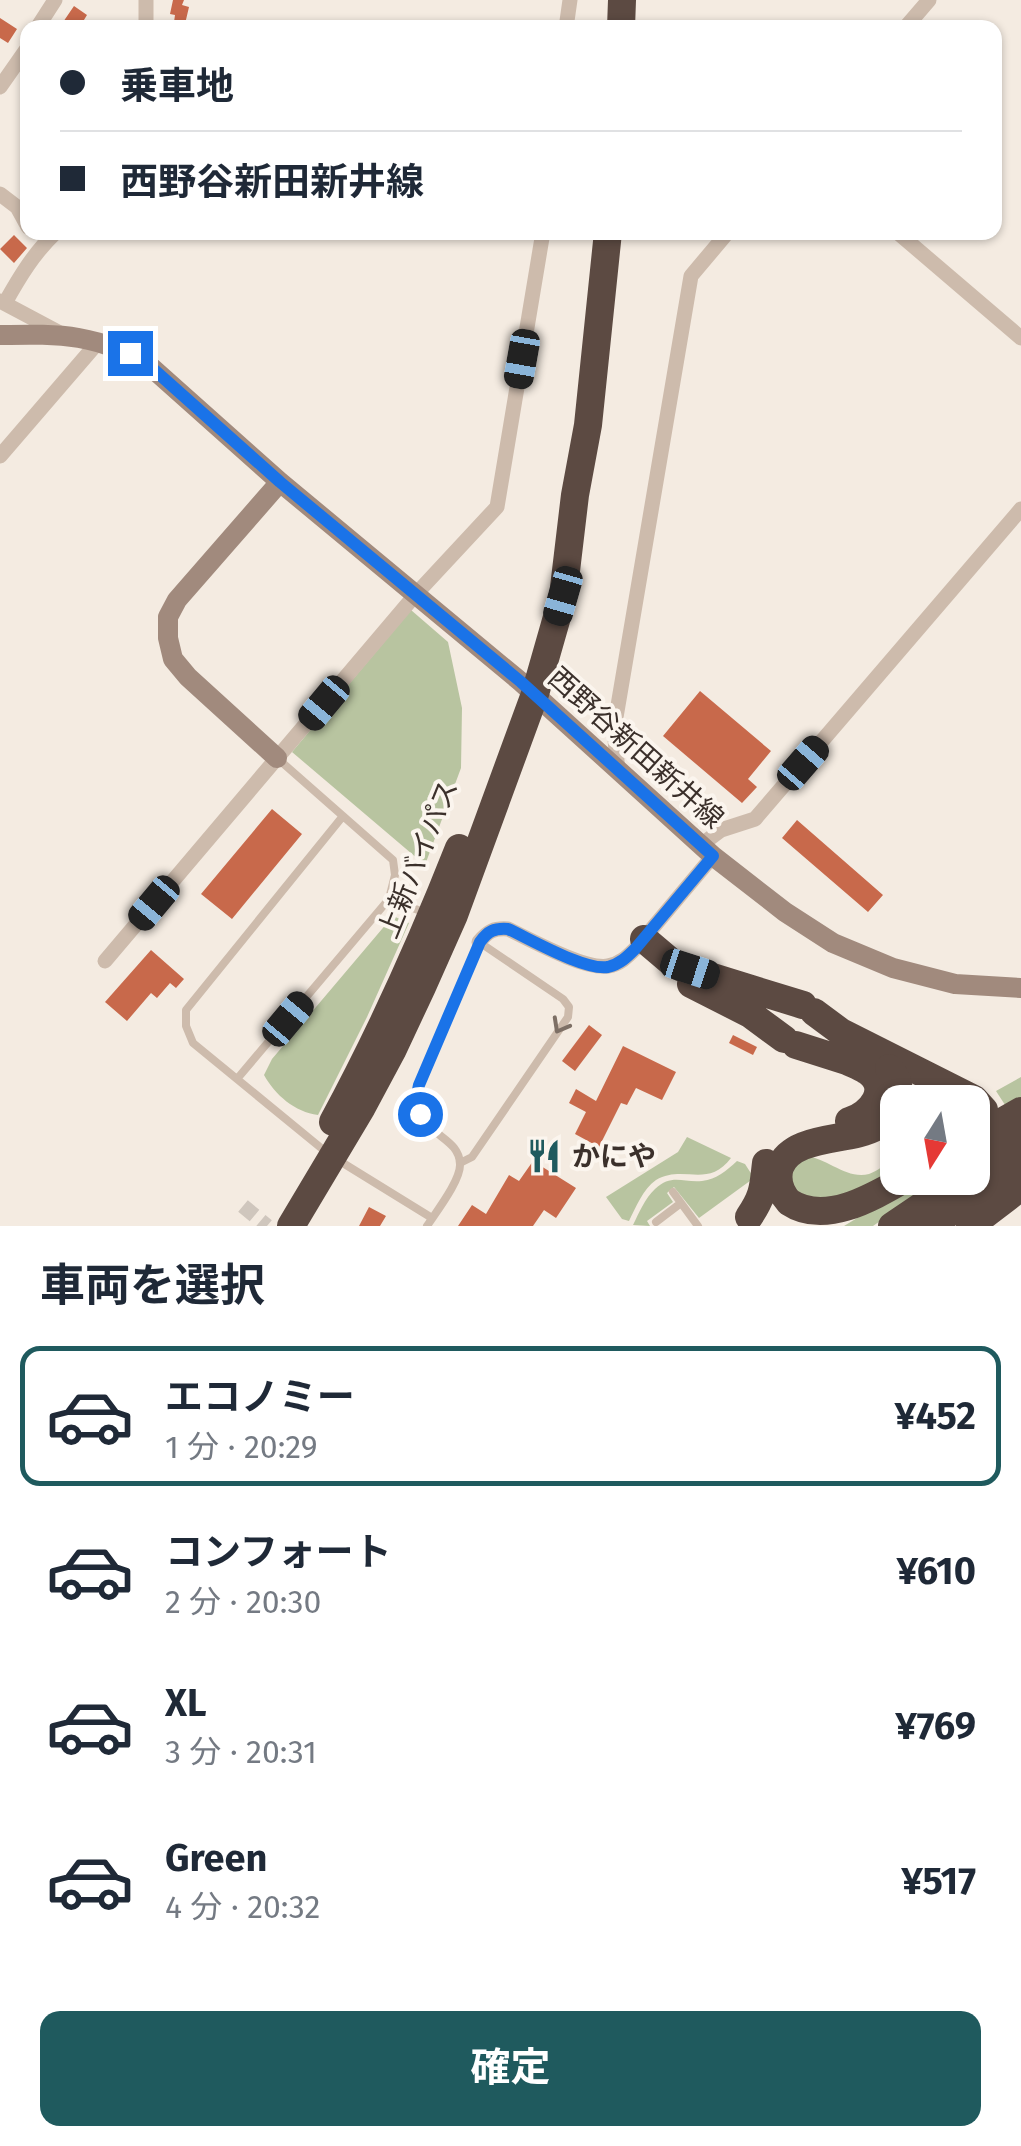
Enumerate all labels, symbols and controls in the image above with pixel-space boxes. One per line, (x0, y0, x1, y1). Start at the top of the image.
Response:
text: 乗車地 (120, 63, 234, 109)
text: 西野谷新田新井線 (120, 159, 424, 205)
car (502, 327, 542, 391)
route end (108, 331, 153, 376)
car (540, 563, 586, 629)
street label: 西野谷新田新井線 (542, 661, 730, 835)
car (293, 670, 355, 736)
car (772, 731, 834, 795)
street label: 上新バイパス (371, 775, 465, 943)
car (123, 870, 185, 936)
car (657, 945, 723, 993)
car (257, 986, 319, 1052)
one-way arrow (553, 1015, 573, 1033)
north arrow (880, 1085, 990, 1195)
map controls (880, 1085, 990, 1195)
route start (398, 1092, 443, 1137)
restaurant icon: かにや (525, 1137, 563, 1175)
place label: かにや (572, 1140, 656, 1173)
text: 車両を選択 (40, 1259, 265, 1313)
icon: car (45, 1371, 135, 1461)
text: エコノミー (165, 1374, 355, 1420)
text: ¥452 (895, 1393, 976, 1439)
text: 1 分 · 20:29 (165, 1428, 318, 1466)
icon: car (45, 1526, 135, 1616)
text: コンフォート (165, 1529, 392, 1575)
text: ¥610 (896, 1548, 976, 1594)
text: 2 分 · 20:30 (165, 1583, 321, 1621)
text: XL (165, 1680, 207, 1726)
icon: car (45, 1681, 135, 1771)
text: ¥769 (895, 1703, 976, 1749)
text: 3 分 · 20:31 (165, 1733, 317, 1771)
text: Green (165, 1835, 268, 1881)
icon: car (45, 1836, 135, 1926)
text: ¥517 (901, 1858, 976, 1904)
text: 4 分 · 20:32 (165, 1888, 320, 1926)
button: 確定 (40, 2011, 981, 2126)

